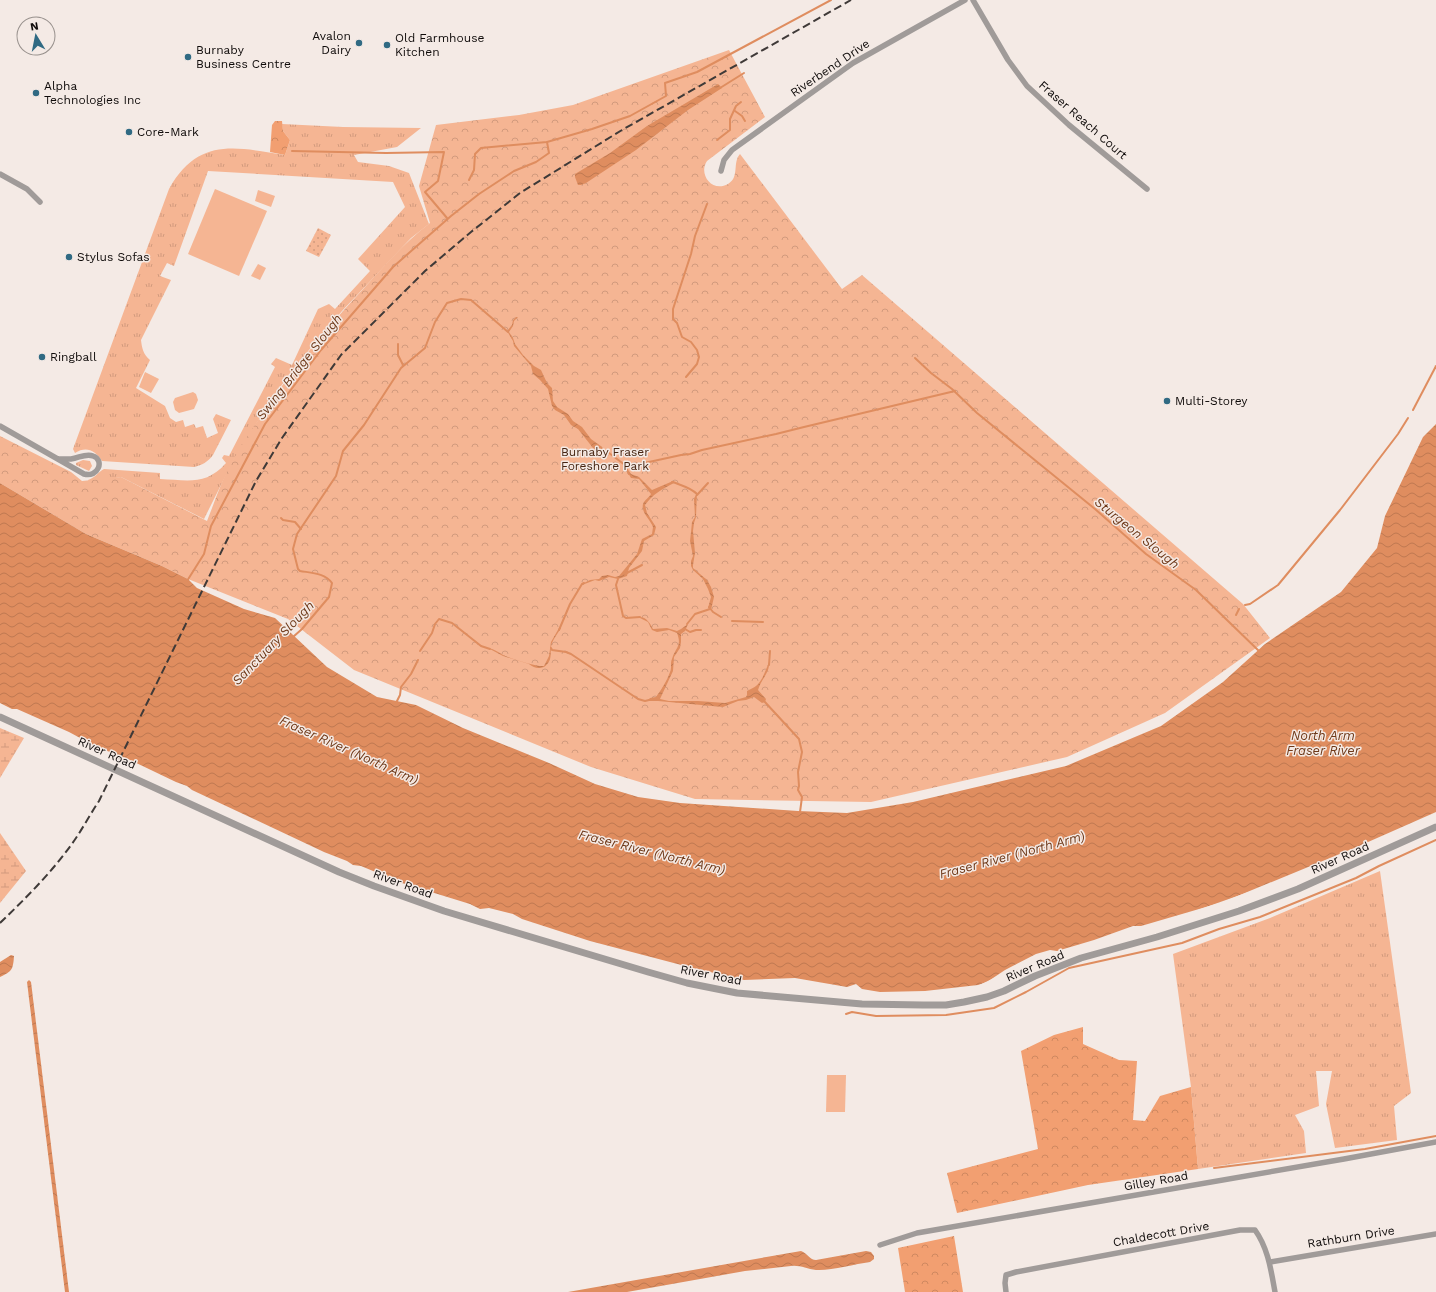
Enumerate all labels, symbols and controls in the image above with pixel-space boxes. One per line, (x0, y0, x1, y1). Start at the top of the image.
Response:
north arrow (16, 16, 56, 56)
text: N (29, 20, 39, 34)
place label: Avalon Dairy (312, 29, 352, 57)
place label: Old Farmhouse Kitchen (395, 31, 484, 59)
street label: Riverbend Drive (788, 36, 872, 100)
marker: Avalon Dairy (354, 38, 364, 48)
marker: Old Farmhouse Kitchen (382, 40, 392, 50)
place label: Burnaby Business Centre (196, 43, 291, 71)
marker: Burnaby Business Centre (183, 52, 193, 62)
street label: Fraser Reach Court (1036, 78, 1130, 162)
place label: Alpha Technologies Inc (44, 79, 141, 107)
marker: Alpha Technologies Inc (31, 88, 41, 98)
place label: Core-Mark (137, 125, 199, 139)
marker: Core-Mark (124, 127, 134, 137)
place label: Stylus Sofas (77, 250, 150, 264)
marker: Stylus Sofas (64, 252, 74, 262)
water label: Swing Bridge Slough (253, 311, 345, 423)
place label: Ringball (50, 350, 97, 364)
marker: Ringball (37, 352, 47, 362)
place label: Multi-Storey (1175, 394, 1248, 408)
marker: Multi-Storey (1162, 396, 1172, 406)
park label: Burnaby Fraser Foreshore Park (561, 445, 649, 473)
water label: Sturgeon Slough (1092, 494, 1183, 572)
water label: Sanctuary Slough (229, 598, 317, 688)
water label: Fraser River (North Arm) (277, 713, 421, 787)
water label: North Arm Fraser River (1286, 728, 1361, 758)
street label: River Road (76, 734, 138, 772)
water label: Fraser River (North Arm) (577, 827, 727, 877)
water label: Fraser River (North Arm) (938, 828, 1086, 882)
street label: River Road (1309, 839, 1371, 877)
street label: River Road (371, 867, 435, 901)
street label: River Road (1004, 947, 1066, 985)
street label: River Road (679, 962, 743, 988)
street label: Gilley Road (1123, 1168, 1189, 1194)
street label: Chaldecott Drive (1112, 1219, 1210, 1249)
street label: Rathburn Drive (1306, 1223, 1396, 1251)

